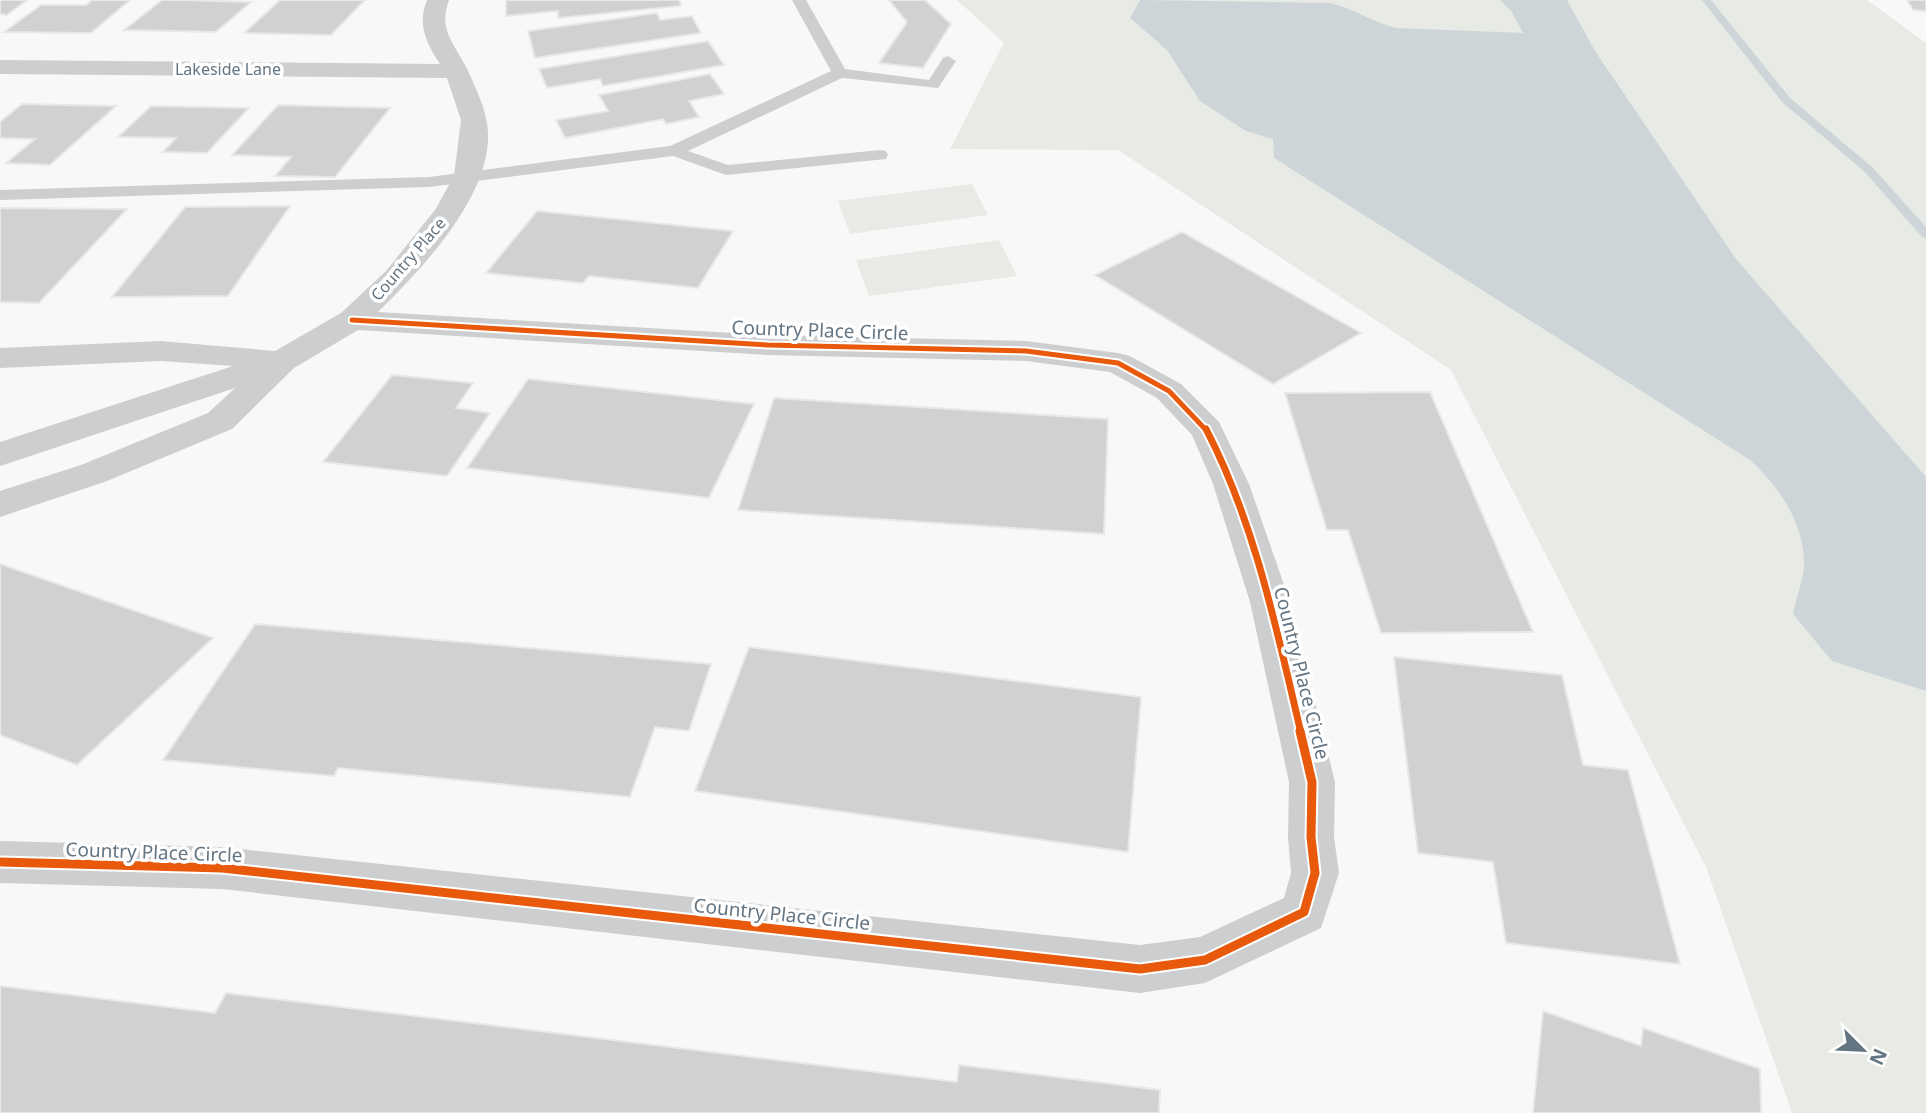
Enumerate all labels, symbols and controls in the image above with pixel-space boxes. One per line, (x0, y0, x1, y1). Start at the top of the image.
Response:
street label: Lakeside Lane (175, 58, 281, 80)
street label: Country Place (366, 213, 450, 305)
street label: Country Place Circle (731, 314, 909, 346)
street label: Country Place Circle (1268, 584, 1336, 762)
street label: Country Place Circle (65, 836, 243, 868)
street label: Country Place Circle (692, 892, 872, 936)
north arrow (1828, 1015, 1898, 1085)
text: N (1864, 1045, 1894, 1069)

